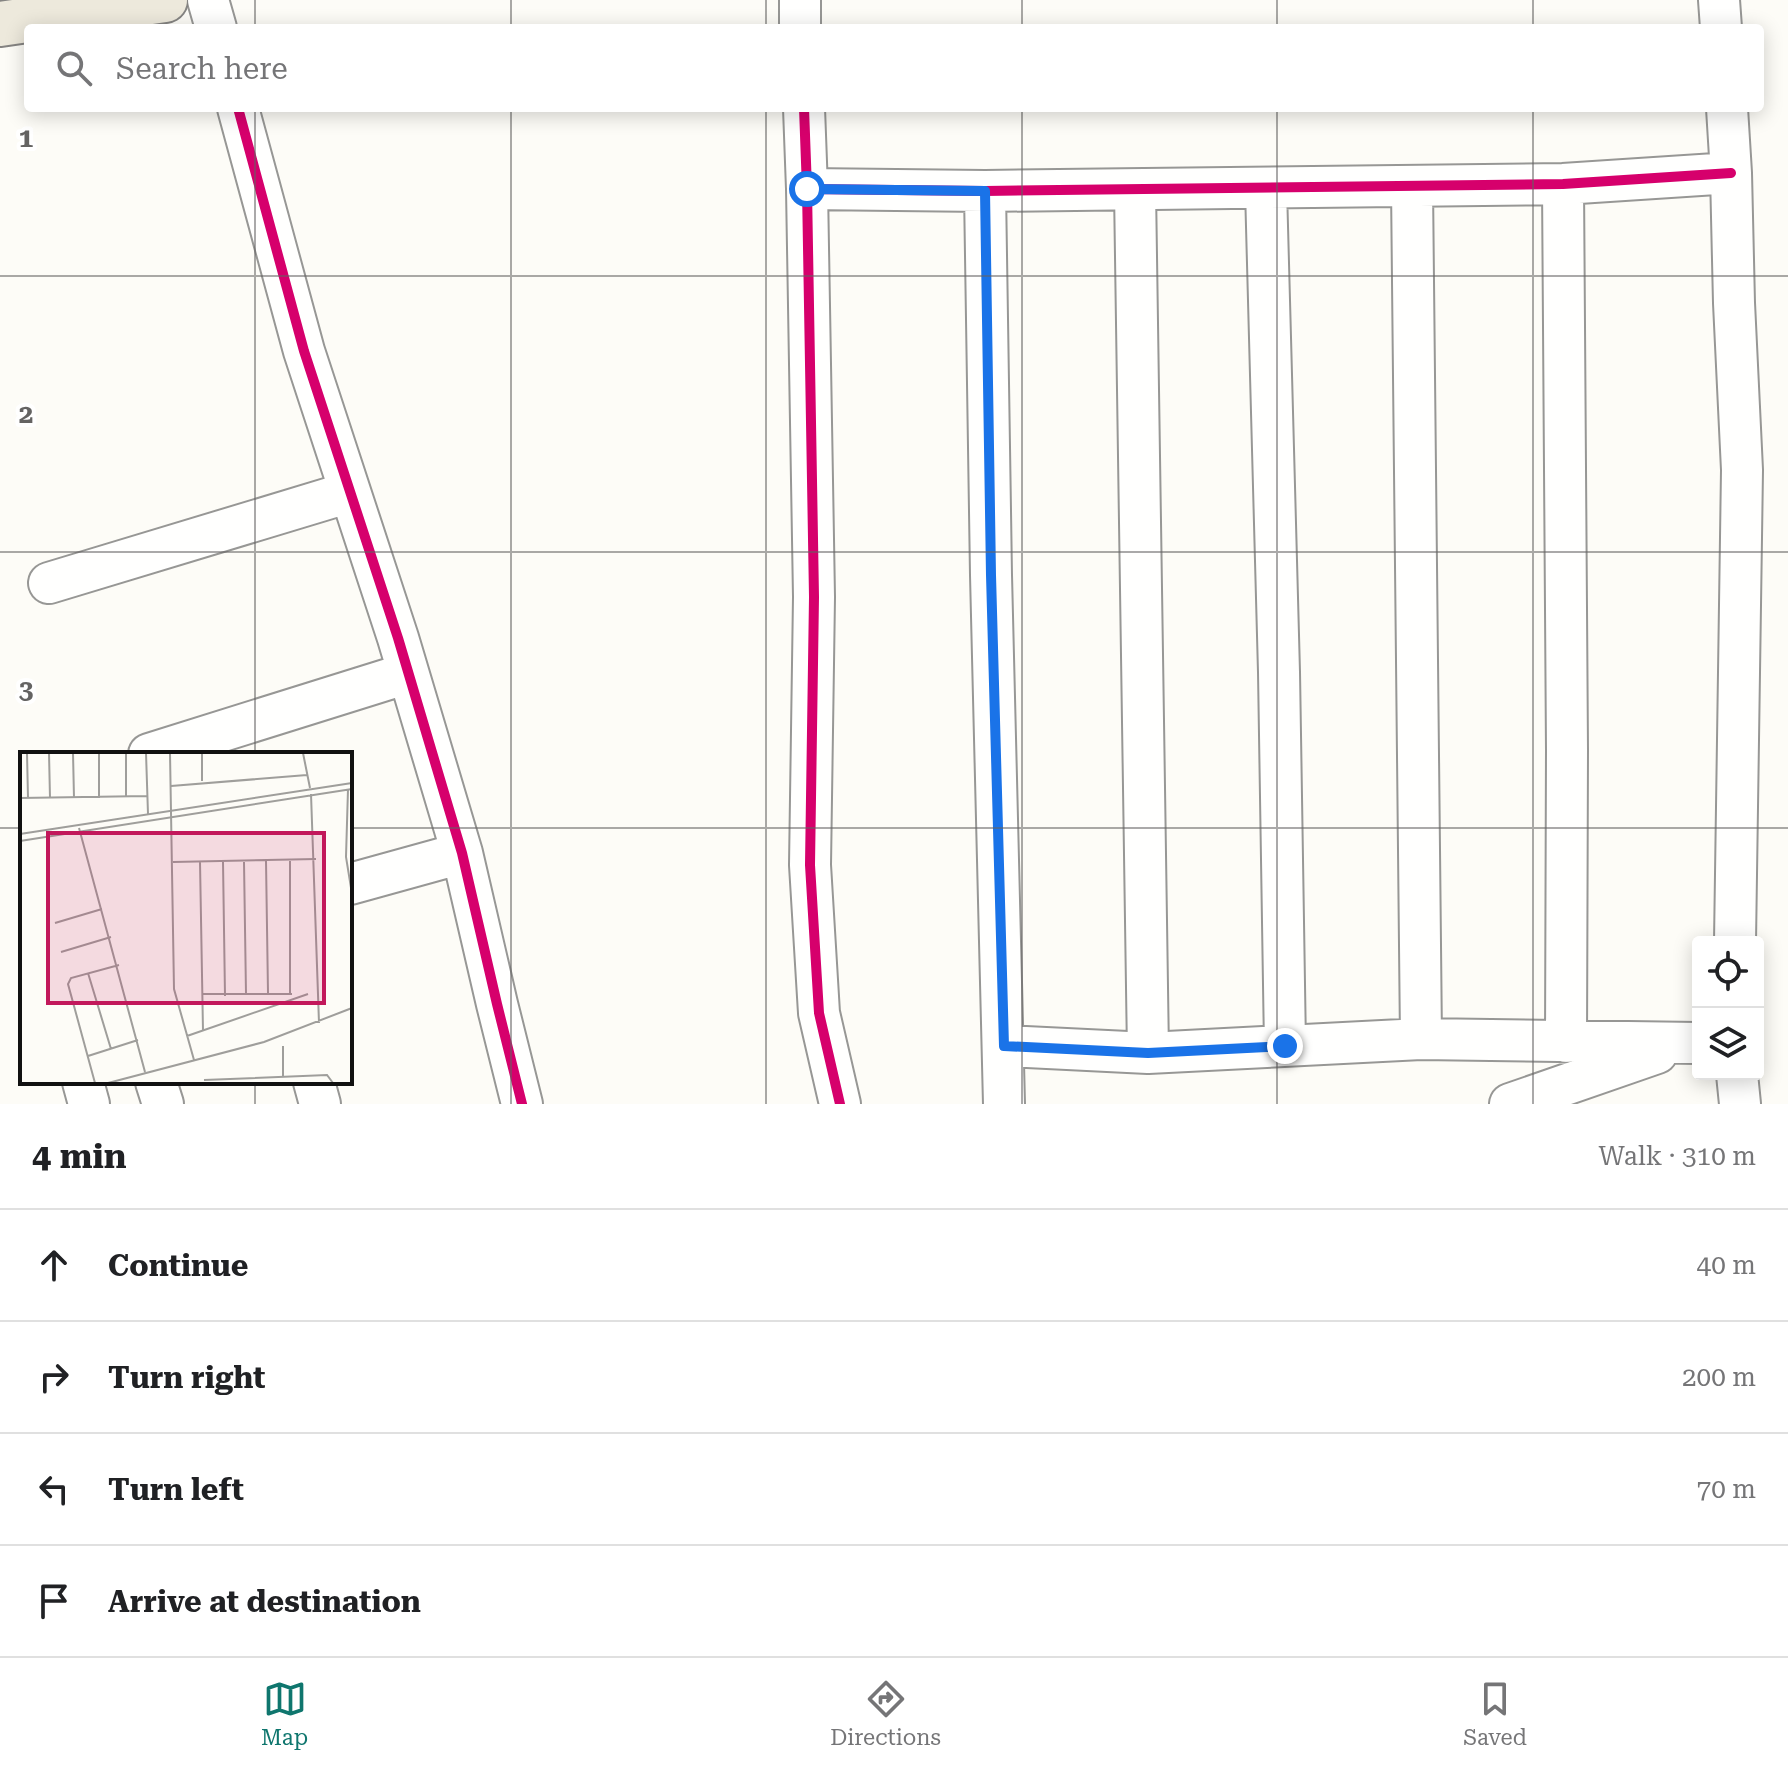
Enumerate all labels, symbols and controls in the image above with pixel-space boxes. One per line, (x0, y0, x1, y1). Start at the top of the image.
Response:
search box (24, 24, 1764, 112)
icon: search (52, 46, 96, 90)
text: Search here (116, 51, 288, 86)
text: 1 (19, 123, 33, 153)
route start (789, 171, 825, 207)
text: 2 (19, 399, 33, 429)
text: 3 (19, 675, 33, 705)
inset map (20, 752, 352, 1084)
map controls (1692, 936, 1764, 1080)
button: locate (1692, 936, 1764, 1008)
button: layers (1692, 1008, 1764, 1080)
route end (1267, 1028, 1303, 1064)
text: 4 min (32, 1136, 127, 1176)
text: Walk · 310 m (1598, 1141, 1756, 1171)
icon: ahead (32, 1243, 76, 1287)
text: Continue (108, 1248, 248, 1283)
text: 40 m (1697, 1250, 1756, 1280)
icon: right (32, 1355, 76, 1399)
text: Turn right (108, 1360, 265, 1395)
text: 200 m (1682, 1362, 1756, 1392)
icon: left (32, 1467, 76, 1511)
text: Turn left (108, 1472, 244, 1507)
text: 70 m (1697, 1474, 1756, 1504)
icon: arrive (32, 1579, 76, 1623)
text: Arrive at destination (108, 1584, 421, 1619)
tab: Map (261, 1677, 308, 1750)
tab: Directions (830, 1677, 941, 1750)
tab: Saved (1463, 1677, 1527, 1750)

